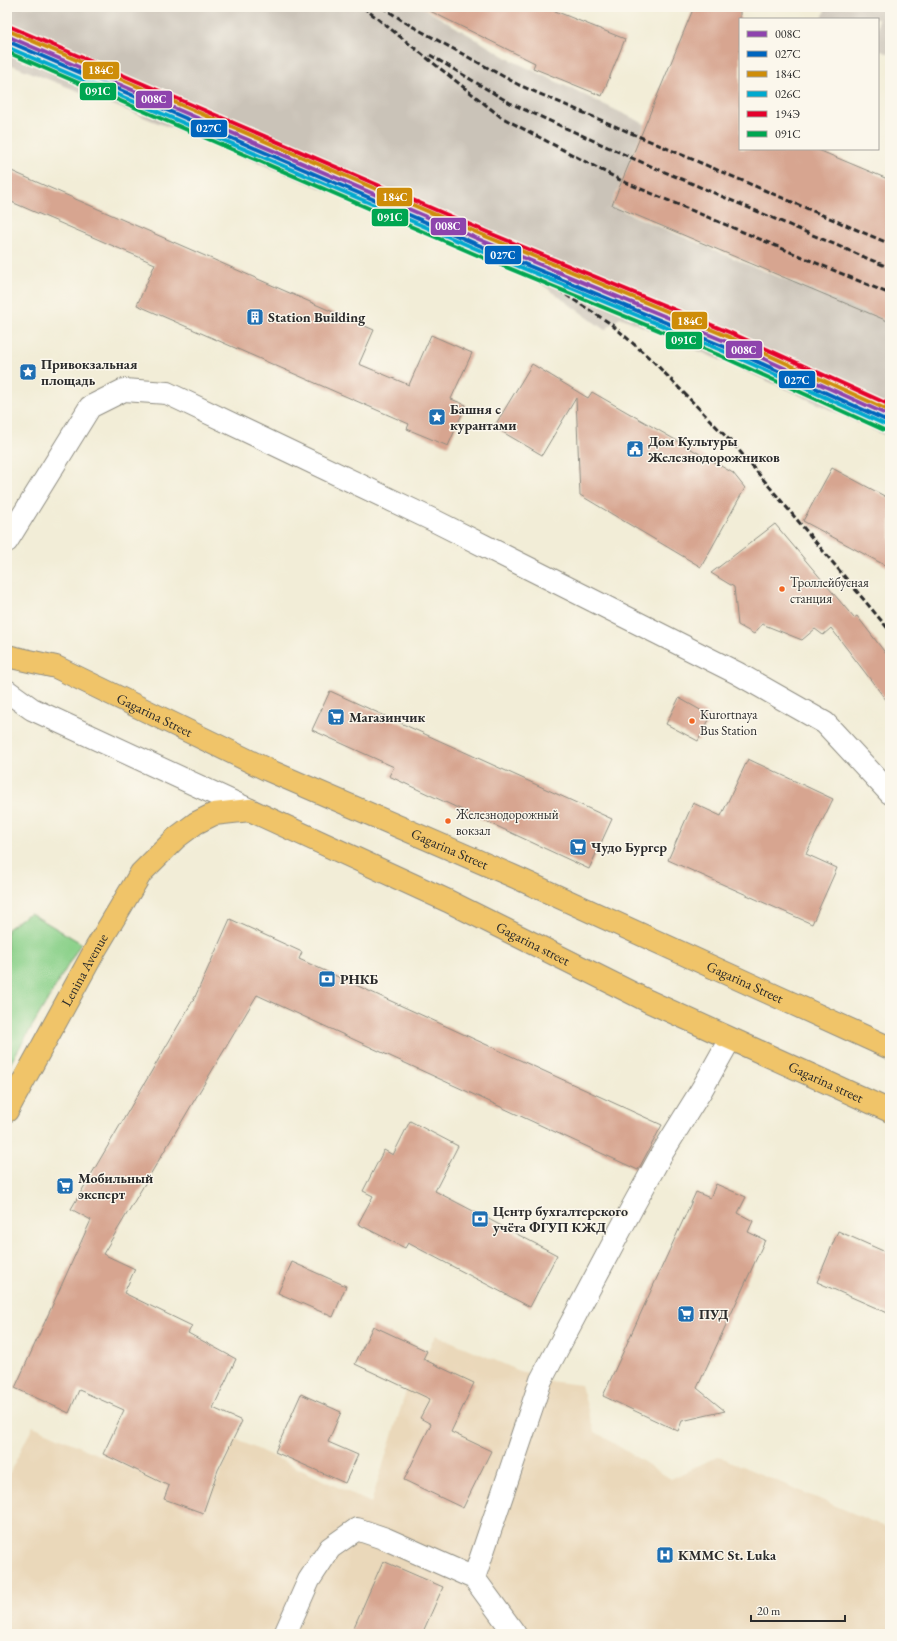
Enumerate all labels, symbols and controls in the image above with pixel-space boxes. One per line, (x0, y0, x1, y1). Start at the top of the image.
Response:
legend (739, 18, 879, 150)
text: 008С (775, 26, 801, 42)
text: 027С (775, 46, 801, 62)
line badge: 184С (82, 61, 120, 80)
text: 184С (88, 63, 114, 77)
text: 184С (775, 66, 801, 82)
line badge: 091С (79, 82, 117, 101)
text: 091С (85, 84, 111, 98)
text: 026С (775, 86, 801, 102)
line badge: 008С (135, 90, 173, 109)
text: 008С (141, 92, 167, 106)
text: 194Э (775, 106, 800, 122)
line badge: 027С (190, 119, 228, 138)
text: 027С (196, 121, 222, 135)
text: 091С (775, 126, 801, 142)
line badge: 184С (376, 187, 413, 207)
text: 184С (382, 190, 408, 204)
line badge: 091С (371, 208, 409, 227)
text: 091С (377, 210, 403, 224)
line badge: 008С (430, 217, 467, 236)
text: 008С (435, 219, 461, 233)
line badge: 027С (484, 245, 522, 265)
text: 027С (490, 248, 516, 262)
building icon: Station Building (245, 307, 265, 327)
place label: Station Building (268, 308, 366, 326)
line badge: 184С (671, 311, 708, 330)
text: 184С (677, 314, 703, 328)
line badge: 091С (665, 331, 703, 350)
text: 091С (671, 333, 697, 347)
line badge: 008С (725, 340, 763, 359)
text: 008С (731, 343, 757, 357)
place label: Привокзальная площадь (41, 355, 138, 389)
place icon: Привокзальная площадь (18, 362, 38, 382)
line badge: 027С (778, 370, 816, 389)
text: 027С (784, 373, 810, 387)
place label: Башня с курантами (450, 400, 516, 434)
place icon: Башня с курантами (427, 407, 447, 427)
place label: Дом Культуры Железнодорожников (647, 432, 780, 466)
public building icon: Дом Культуры Железнодорожников (625, 439, 645, 459)
place label: Троллейбусная станция (790, 574, 869, 607)
marker: Троллейбусная станция (777, 584, 787, 594)
street label: Gagarina Street (114, 689, 196, 741)
place label: Kurortnaya Bus Station (700, 706, 758, 739)
supermarket icon: Магазинчик (326, 707, 346, 727)
place label: Магазинчик (349, 708, 426, 726)
marker: Kurortnaya Bus Station (687, 716, 697, 726)
place label: Железнодорожный вокзал (455, 806, 559, 839)
marker: Железнодорожный вокзал (443, 816, 453, 826)
street label: Gagarina Street (408, 824, 492, 874)
supermarket icon: Чудо Бургер (568, 837, 588, 857)
place label: Чудо Бургер (591, 838, 667, 856)
street label: Gagarina street (493, 918, 573, 970)
street label: Lenina Avenue (57, 930, 112, 1009)
street label: Gagarina Street (704, 957, 787, 1007)
bank icon: РНКБ (317, 969, 337, 989)
place label: РНКБ (340, 970, 379, 988)
street label: Gagarina street (786, 1057, 867, 1107)
place label: Мобильный эксперт (78, 1169, 153, 1203)
supermarket icon: Мобильный эксперт (55, 1176, 75, 1196)
place label: Центр бухгалтерского учёта ФГУП КЖД (493, 1202, 628, 1236)
bank icon: Центр бухгалтерского учёта ФГУП КЖД (470, 1209, 490, 1229)
supermarket icon: ПУД (676, 1304, 696, 1324)
place label: ПУД (699, 1305, 728, 1323)
hospital icon: KMMC St. Luka (655, 1545, 675, 1565)
place label: KMMC St. Luka (678, 1546, 777, 1564)
scale bar (751, 1597, 845, 1623)
text: 20 m (757, 1603, 781, 1619)

